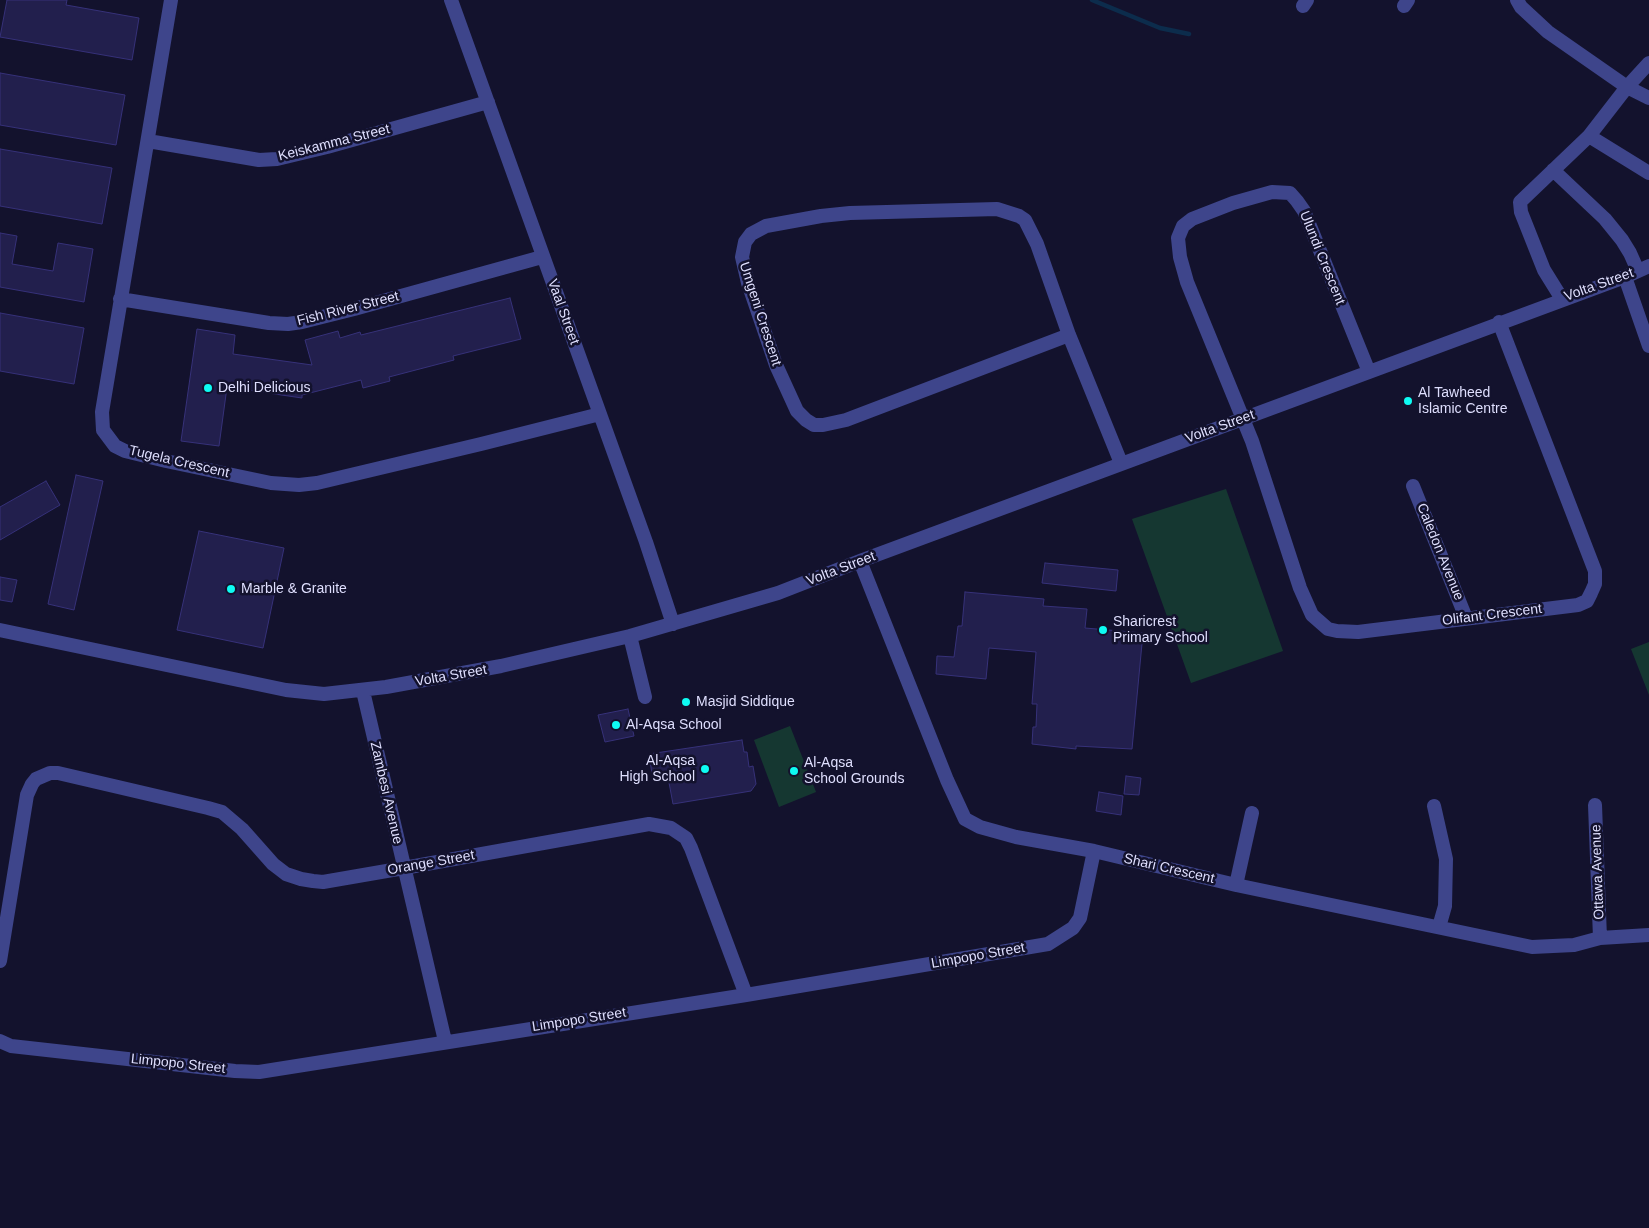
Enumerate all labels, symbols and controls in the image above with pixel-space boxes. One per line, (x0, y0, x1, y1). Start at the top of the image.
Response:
street label: Keiskamma Street (276, 121, 392, 165)
street label: Ulundi Crescent (1296, 209, 1348, 307)
street label: Umgeni Crescent (735, 260, 785, 368)
street label: Volta Street (1562, 265, 1636, 305)
street label: Vaal Street (543, 277, 583, 347)
street label: Fish River Street (295, 288, 401, 330)
place label: Delhi Delicious (218, 380, 311, 396)
marker: Delhi Delicious (202, 382, 214, 394)
place label: Al Tawheed Islamic Centre (1418, 385, 1507, 418)
marker: Al Tawheed Islamic Centre (1402, 395, 1414, 407)
street label: Volta Street (1183, 407, 1257, 447)
street label: Tugela Crescent (127, 442, 231, 482)
street label: Caledon Avenue (1413, 501, 1467, 603)
street label: Volta Street (804, 548, 878, 590)
place label: Marble & Granite (241, 581, 347, 597)
marker: Marble & Granite (225, 583, 237, 595)
street label: Olifant Crescent (1441, 601, 1543, 629)
place label: Sharicrest Primary School (1113, 614, 1208, 646)
marker: Sharicrest Primary School (1097, 624, 1109, 636)
street label: Volta Street (414, 661, 488, 691)
place label: Masjid Siddique (696, 694, 795, 710)
marker: Masjid Siddique (680, 696, 692, 708)
place label: Al-Aqsa School (626, 717, 722, 733)
marker: Al-Aqsa School (610, 719, 622, 731)
street label: Zambesi Avenue (366, 740, 406, 846)
place label: Al-Aqsa High School (620, 753, 695, 786)
place label: Al-Aqsa School Grounds (804, 755, 904, 788)
marker: Al-Aqsa High School (699, 763, 711, 775)
marker: Al-Aqsa School Grounds (788, 765, 800, 777)
street label: Ottawa Avenue (1588, 824, 1608, 920)
street label: Orange Street (386, 847, 476, 879)
street label: Shari Crescent (1122, 850, 1216, 888)
street label: Limpopo Street (930, 939, 1026, 973)
street label: Limpopo Street (531, 1004, 627, 1036)
street label: Limpopo Street (130, 1051, 226, 1077)

